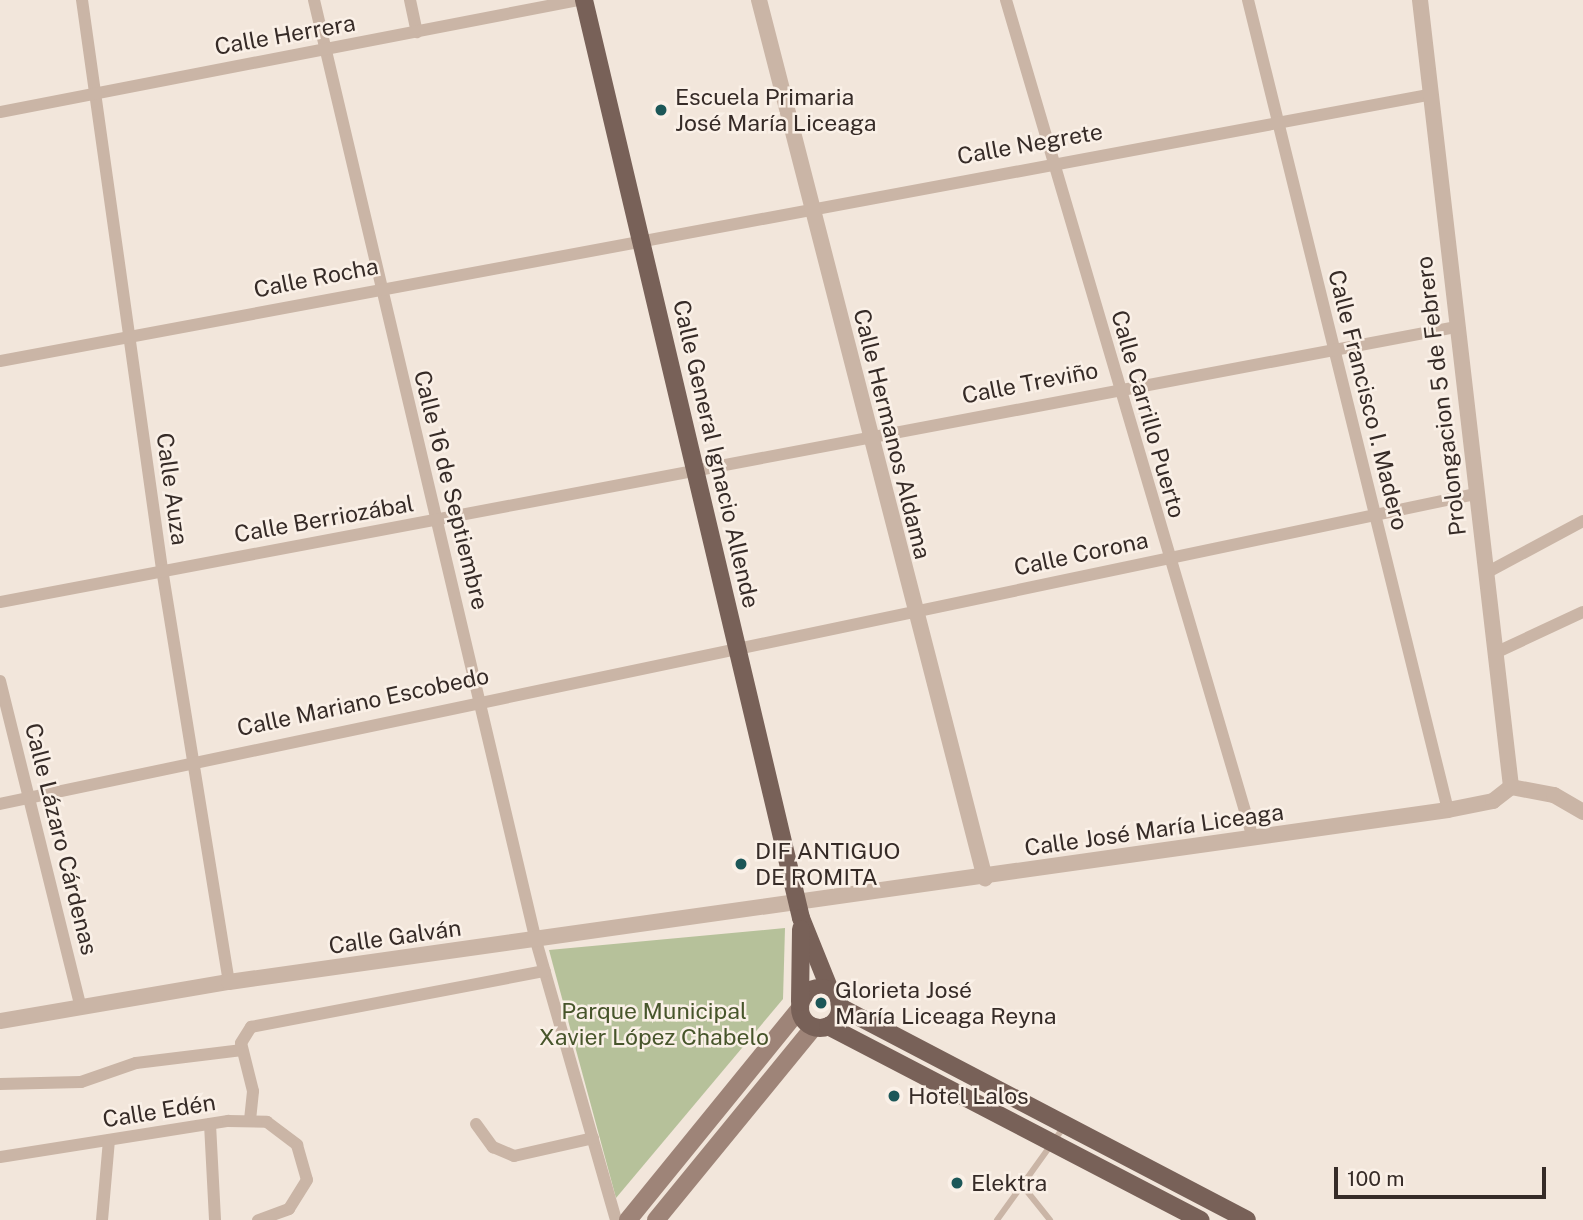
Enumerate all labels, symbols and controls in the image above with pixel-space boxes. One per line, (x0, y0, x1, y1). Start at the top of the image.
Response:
street label: Calle Herrera (212, 9, 358, 61)
place label: Escuela Primaria José María Liceaga (675, 83, 877, 137)
marker: Escuela Primaria José María Liceaga (653, 102, 669, 118)
street label: Calle Negrete (955, 118, 1105, 170)
street label: Calle Rocha (251, 252, 381, 304)
street label: Prolongacion 5 de Febrero (1410, 254, 1472, 538)
street label: Calle Francisco I. Madero (1322, 267, 1414, 533)
street label: Calle General Ignacio Allende (667, 297, 765, 611)
street label: Calle Hermanos Aldama (847, 306, 937, 562)
street label: Calle Carrillo Puerto (1105, 307, 1191, 521)
street label: Calle Treviño (960, 356, 1100, 410)
street label: Calle 16 de Septiembre (408, 367, 494, 613)
street label: Calle Auza (150, 431, 194, 547)
street label: Calle Berriozábal (232, 490, 416, 548)
street label: Calle Corona (1011, 526, 1151, 582)
street label: Calle Mariano Escobedo (234, 662, 492, 742)
street label: Calle Lázaro Cárdenas (19, 720, 103, 958)
street label: Calle José María Liceaga (1022, 798, 1286, 862)
place label: DIF ANTIGUO DE ROMITA (755, 837, 900, 891)
marker: DIF ANTIGUO DE ROMITA (733, 856, 749, 872)
street label: Calle Galván (327, 914, 463, 960)
place label: Glorieta José María Liceaga Reyna (835, 976, 1056, 1030)
marker: Glorieta José María Liceaga Reyna (813, 995, 829, 1011)
park label: Parque Municipal Xavier López Chabelo (539, 997, 769, 1051)
place label: Hotel Lalos (908, 1082, 1029, 1110)
street label: Calle Edén (100, 1088, 218, 1134)
marker: Hotel Lalos (886, 1088, 902, 1104)
scale bar (1338, 1154, 1550, 1198)
text: 100 m (1347, 1166, 1404, 1191)
place label: Elektra (971, 1169, 1047, 1197)
marker: Elektra (949, 1175, 965, 1191)

